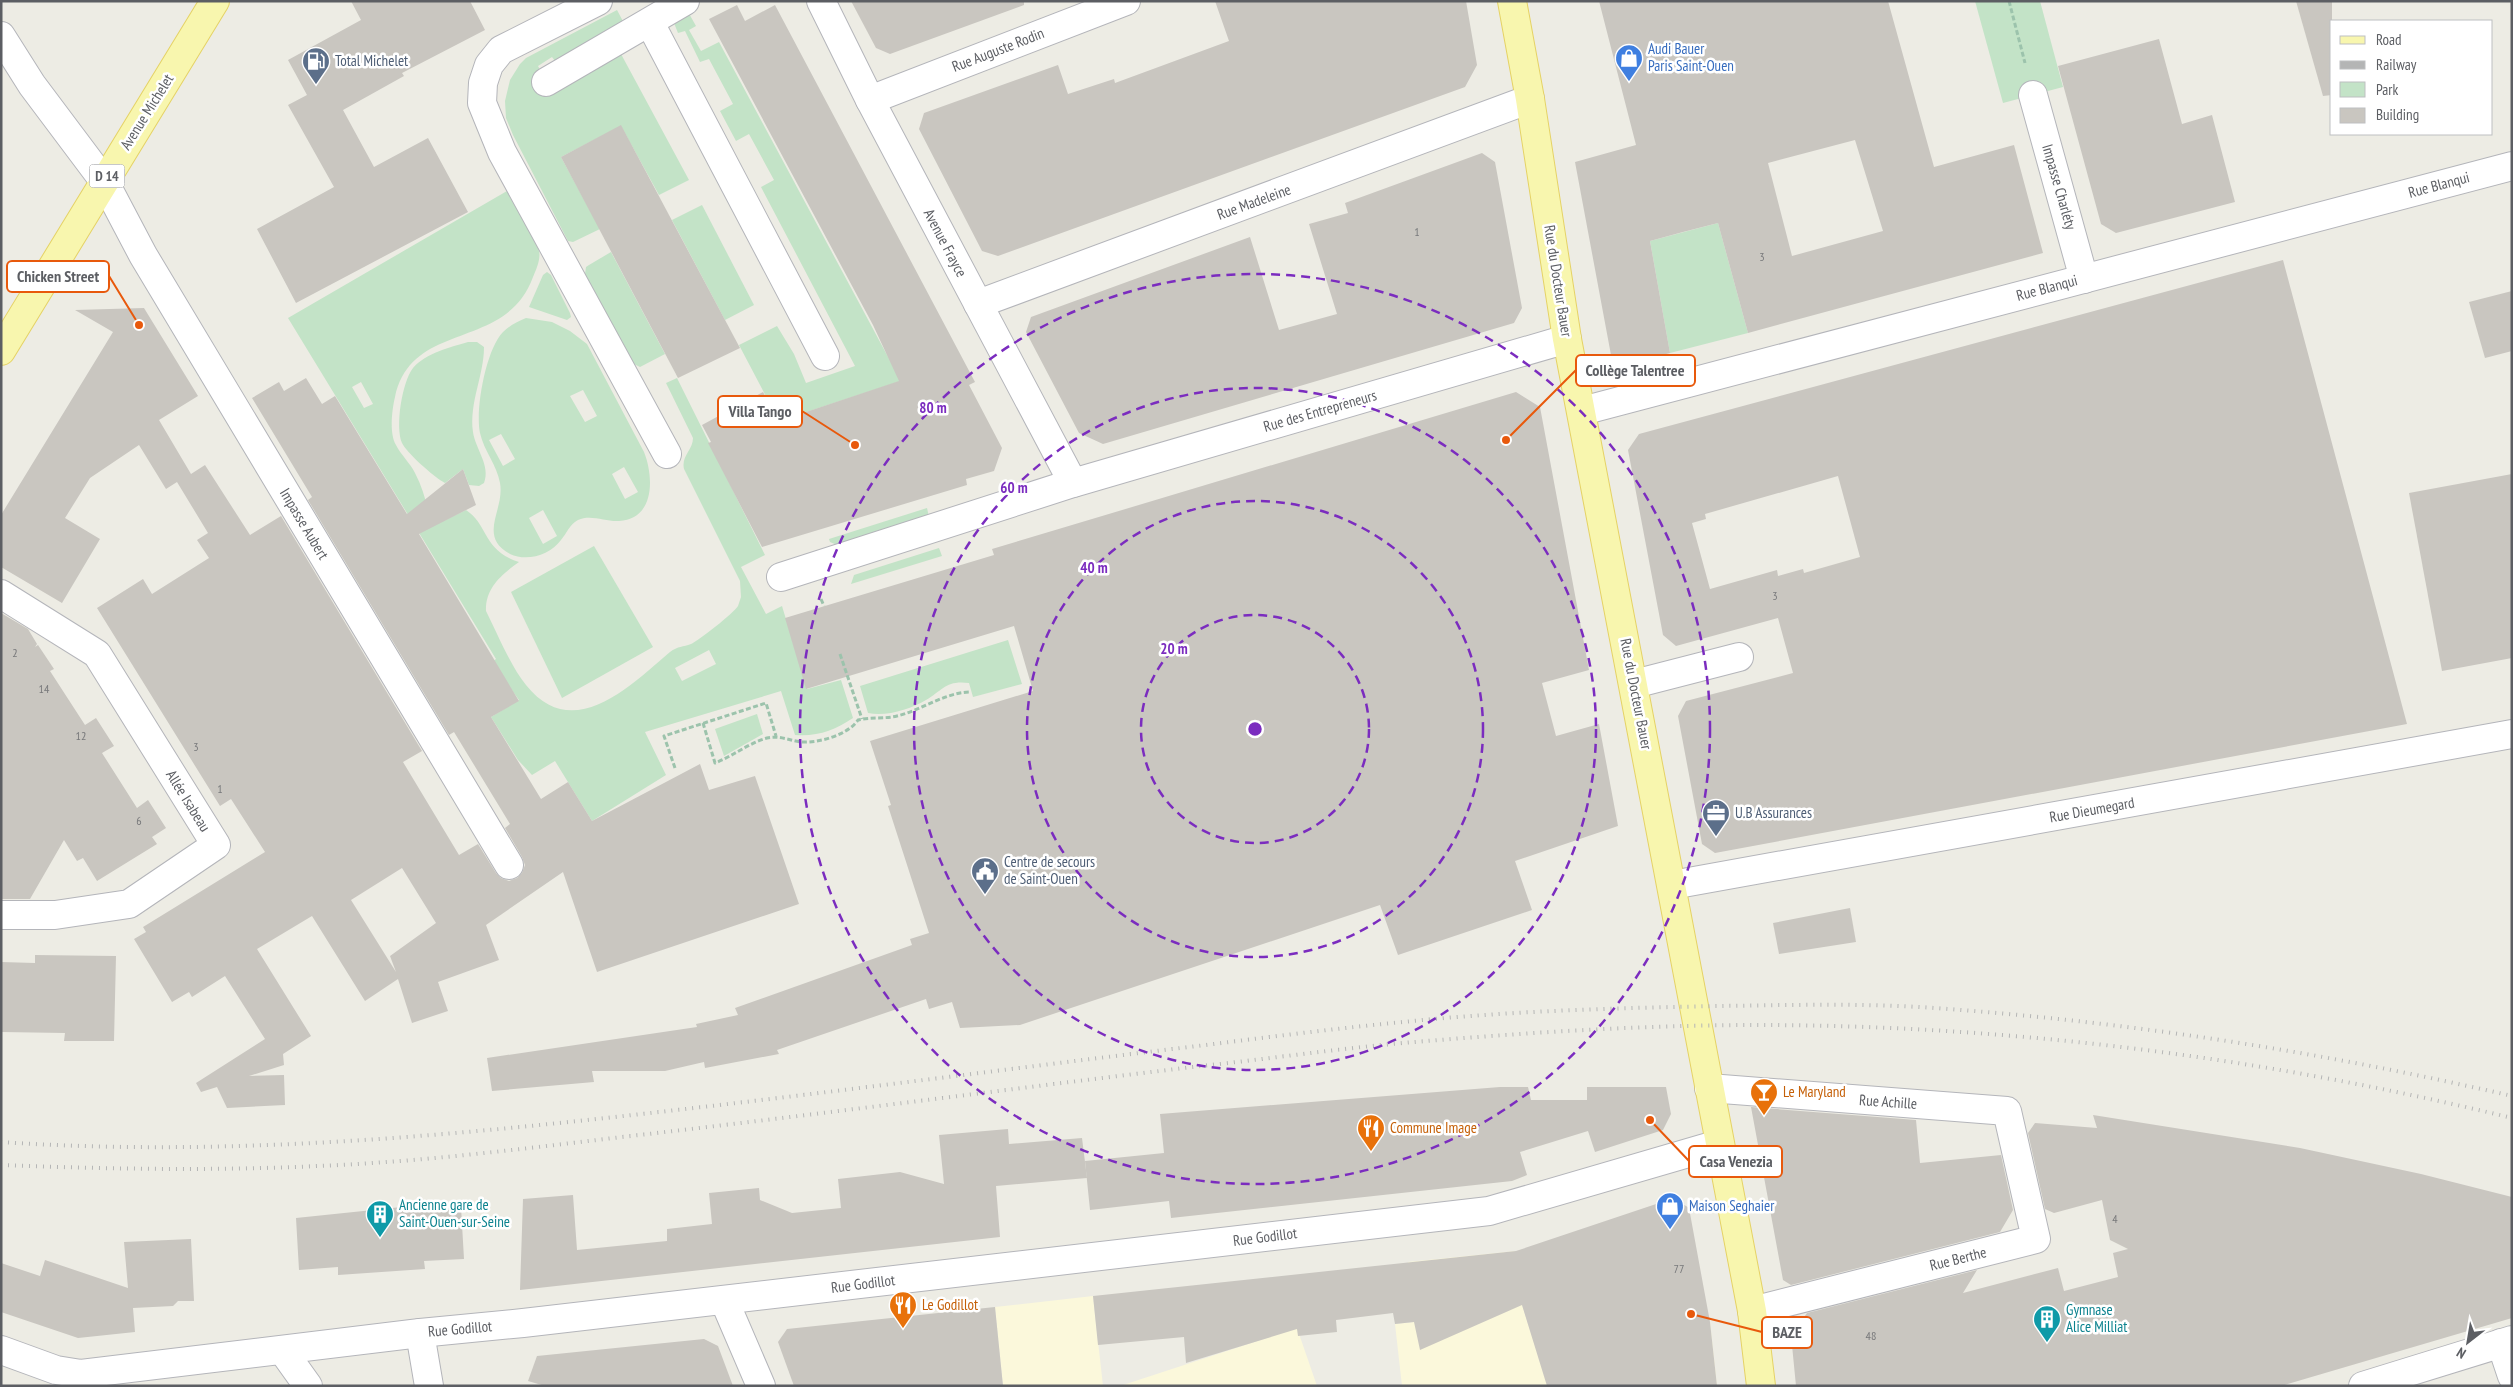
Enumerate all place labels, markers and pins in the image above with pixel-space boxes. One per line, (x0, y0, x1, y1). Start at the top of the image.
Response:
place label: Audi Bauer Paris Saint-Ouen (1648, 39, 1734, 75)
shop icon: Audi Bauer Paris Saint-Ouen (1614, 43, 1644, 82)
fuel station icon: Total Michelet (301, 46, 331, 85)
place label: Total Michelet (335, 51, 408, 70)
callout: Chicken Street (7, 261, 109, 292)
callout: Collège Talentree (1576, 355, 1695, 386)
callout: Villa Tango (718, 396, 802, 427)
centre of rings (1246, 720, 1264, 738)
office icon: U.B Assurances (1701, 798, 1731, 837)
place label: U.B Assurances (1735, 803, 1812, 822)
place label: Centre de secours de Saint-Ouen (1004, 852, 1095, 888)
public building icon: Centre de secours de Saint-Ouen (970, 856, 1000, 895)
bar icon: Le Maryland (1749, 1077, 1779, 1116)
place label: Le Maryland (1783, 1082, 1846, 1101)
restaurant icon: Commune Image (1356, 1113, 1386, 1152)
place label: Commune Image (1390, 1118, 1477, 1137)
callout: Casa Venezia (1689, 1146, 1782, 1177)
shop icon: Maison Seghaier (1655, 1191, 1685, 1230)
place label: Ancienne gare de Saint-Ouen-sur-Seine (399, 1195, 510, 1231)
place label: Maison Seghaier (1689, 1196, 1775, 1215)
building icon: Ancienne gare de Saint-Ouen-sur-Seine (365, 1199, 395, 1238)
restaurant icon: Le Godillot (888, 1290, 918, 1329)
place label: Le Godillot (922, 1295, 978, 1314)
place label: Gymnase Alice Milliat (2066, 1300, 2128, 1336)
building icon: Gymnase Alice Milliat (2032, 1304, 2062, 1343)
callout: BAZE (1762, 1317, 1812, 1348)

